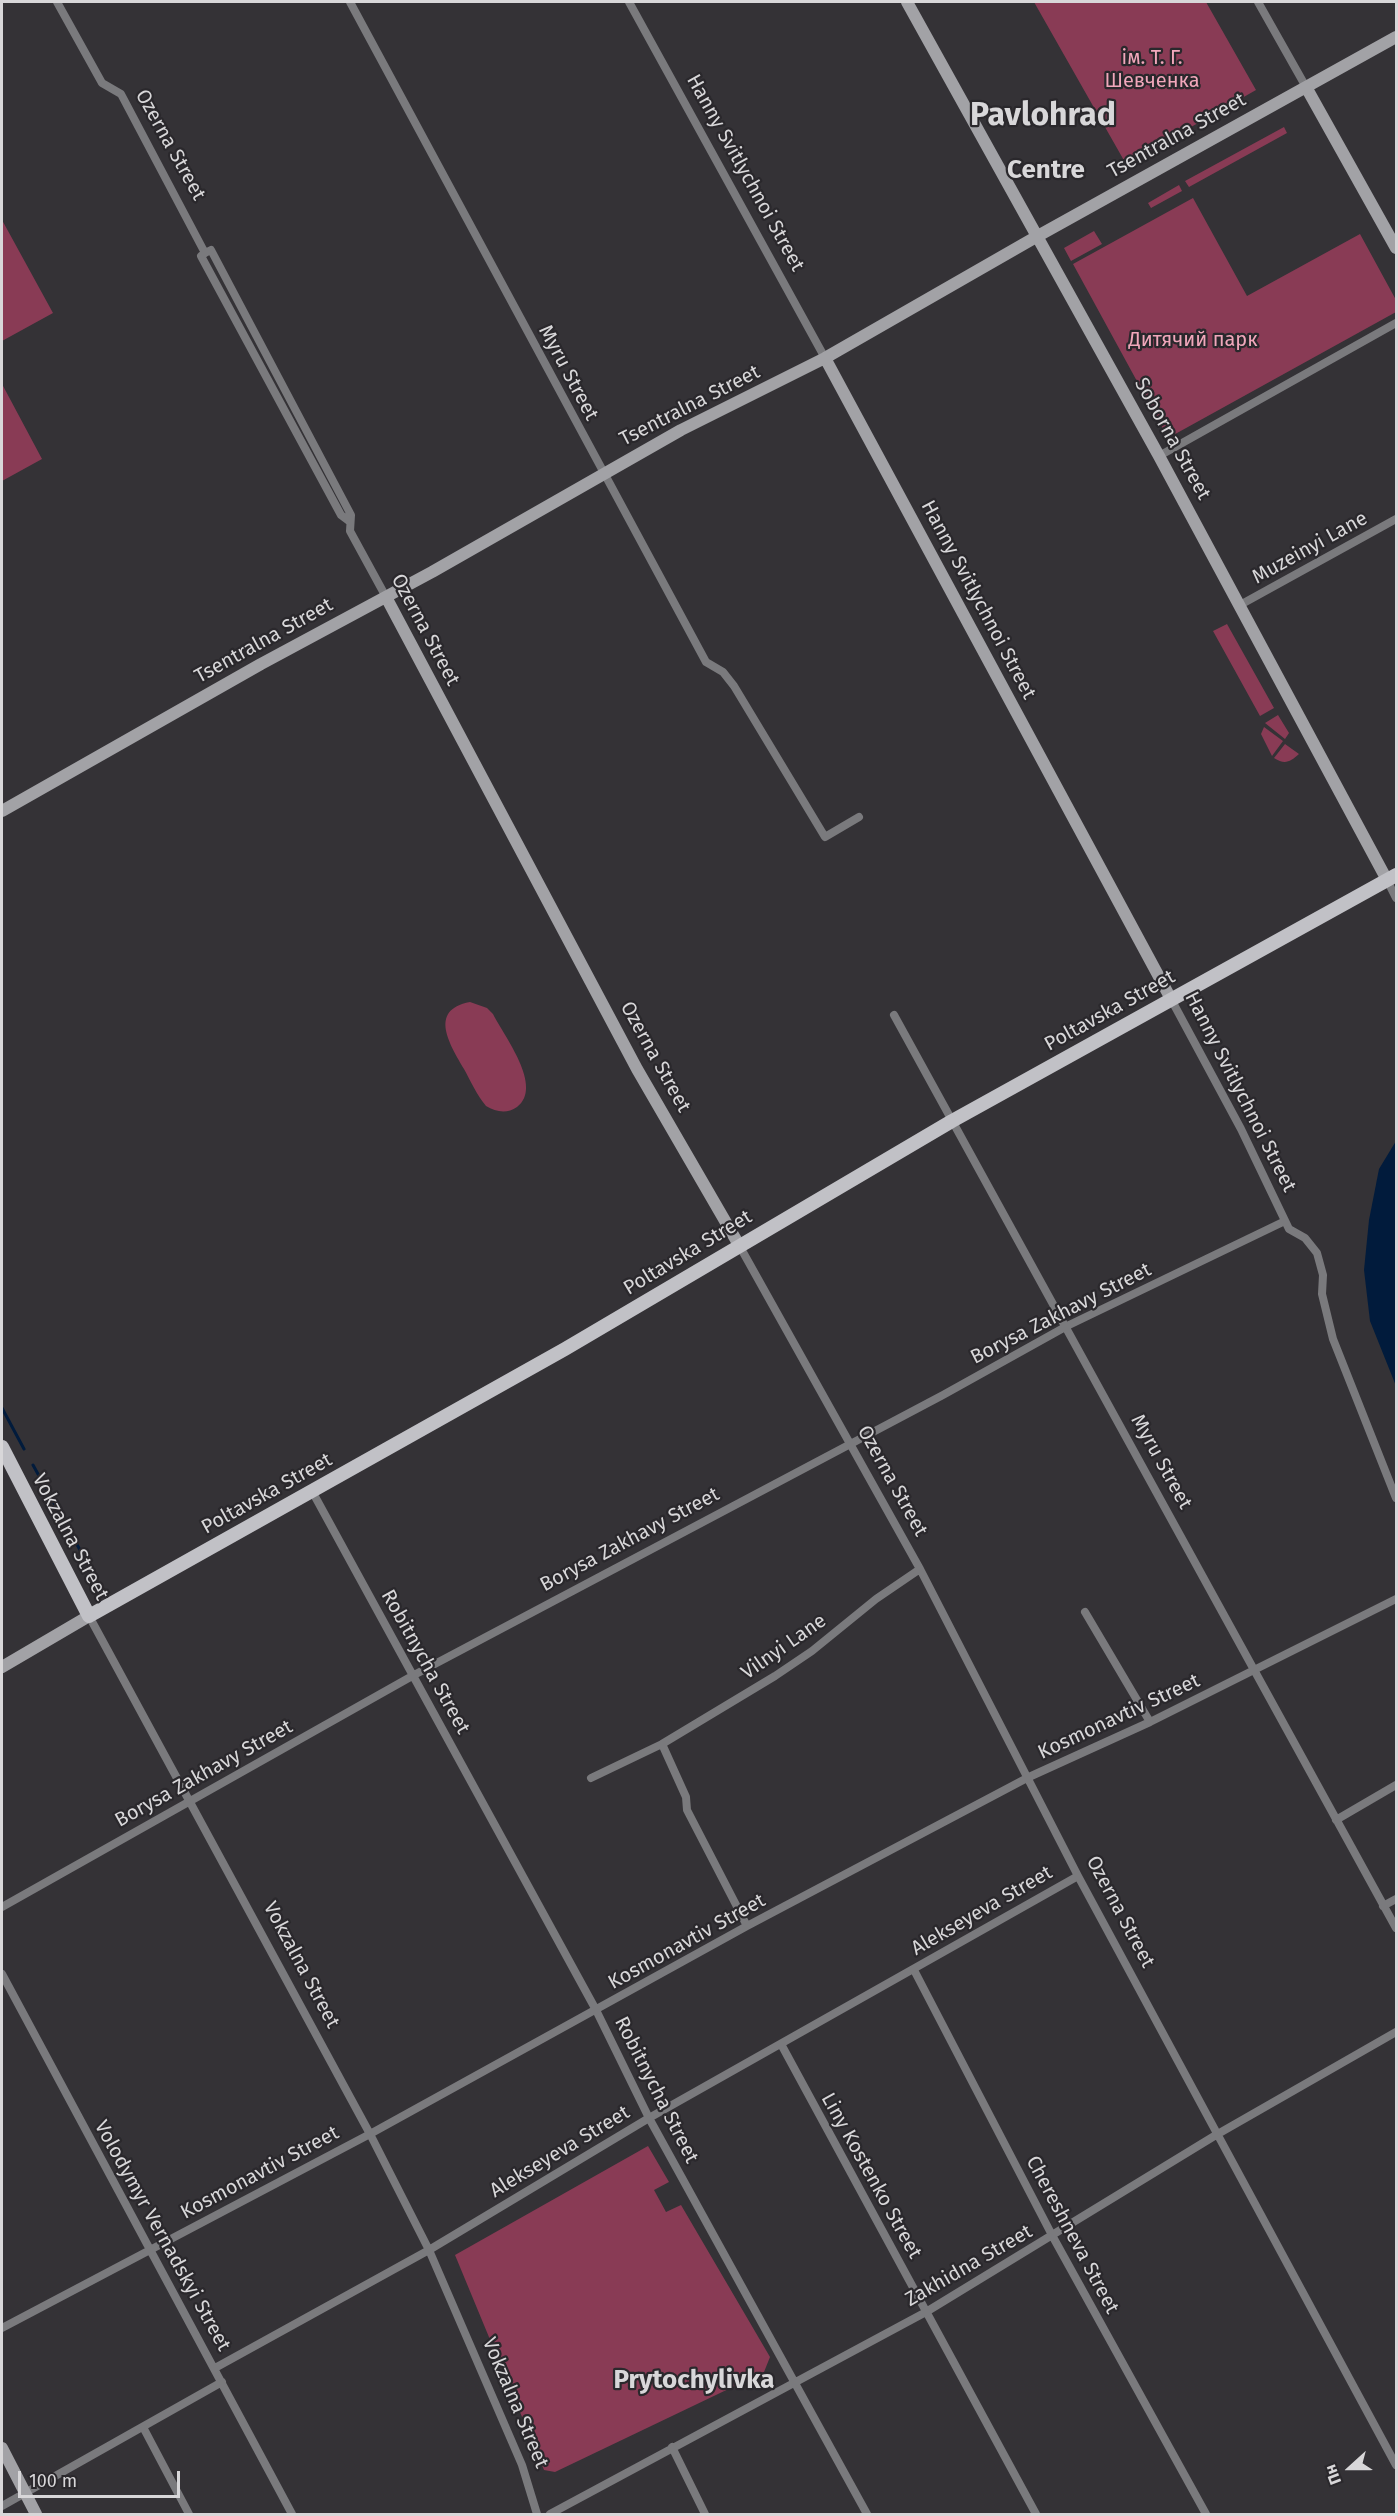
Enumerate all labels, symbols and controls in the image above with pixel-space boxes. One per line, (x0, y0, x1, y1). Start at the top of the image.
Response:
park label: ім. Т. Г. Шевченка (1104, 46, 1200, 93)
street label: Hanny Svitlychnoi Street (681, 70, 809, 276)
street label: Ozerna Street (130, 85, 210, 205)
street label: Tsentralna Street (1104, 88, 1250, 184)
district label: Pavlohrad (970, 97, 1116, 135)
district label: Centre (1007, 155, 1085, 187)
street label: Myru Street (533, 321, 603, 425)
park label: Дитячий парк (1128, 328, 1258, 352)
street label: Tsentralna Street (616, 360, 764, 452)
street label: Soborna Street (1129, 374, 1215, 504)
street label: Hanny Svitlychnoi Street (915, 497, 1041, 703)
street label: Muzeinyi Lane (1248, 506, 1372, 590)
street label: Ozerna Street (386, 570, 464, 690)
street label: Tsentralna Street (191, 593, 337, 689)
street label: Poltavska Street (1040, 965, 1180, 1057)
street label: Hanny Svitlychnoi Street (1179, 988, 1301, 1196)
street label: Ozerna Street (615, 997, 695, 1117)
street label: Poltavska Street (619, 1205, 757, 1301)
street label: Borysa Zakhavy Street (967, 1258, 1155, 1370)
street label: Myru Street (1125, 1411, 1197, 1513)
street label: Ozerna Street (852, 1421, 932, 1541)
street label: Poltavska Street (197, 1448, 337, 1540)
street label: Vokzalna Street (27, 1470, 113, 1604)
street label: Borysa Zakhavy Street (536, 1483, 724, 1597)
street label: Robitnycha Street (375, 1586, 475, 1738)
street label: Vilnyi Lane (737, 1609, 831, 1685)
street label: Kosmonavtiv Street (1034, 1669, 1204, 1765)
street label: Borysa Zakhavy Street (111, 1715, 297, 1833)
street label: Ozerna Street (1081, 1852, 1159, 1972)
street label: Alekseyeva Street (907, 1861, 1057, 1961)
street label: Kosmonavtiv Street (604, 1889, 770, 1995)
street label: Vokzalna Street (258, 1898, 344, 2032)
street label: Robitnycha Street (609, 2013, 703, 2167)
street label: Liny Kostenko Street (815, 2089, 927, 2263)
street label: Alekseyeva Street (486, 2101, 634, 2203)
street label: Volodymyr Vernadskyi Street (89, 2117, 235, 2355)
street label: Kosmonavtiv Street (177, 2121, 343, 2225)
street label: Chereshneva Street (1020, 2152, 1124, 2318)
street label: Zakhidna Street (901, 2220, 1037, 2312)
street label: Vokzalna Street (477, 2334, 553, 2472)
district label: Prytochylivka (613, 2365, 775, 2397)
north arrow (1320, 2438, 1380, 2498)
scale bar (21, 2459, 183, 2497)
text: Пн (1320, 2462, 1345, 2487)
text: 100 m (29, 2470, 77, 2492)

